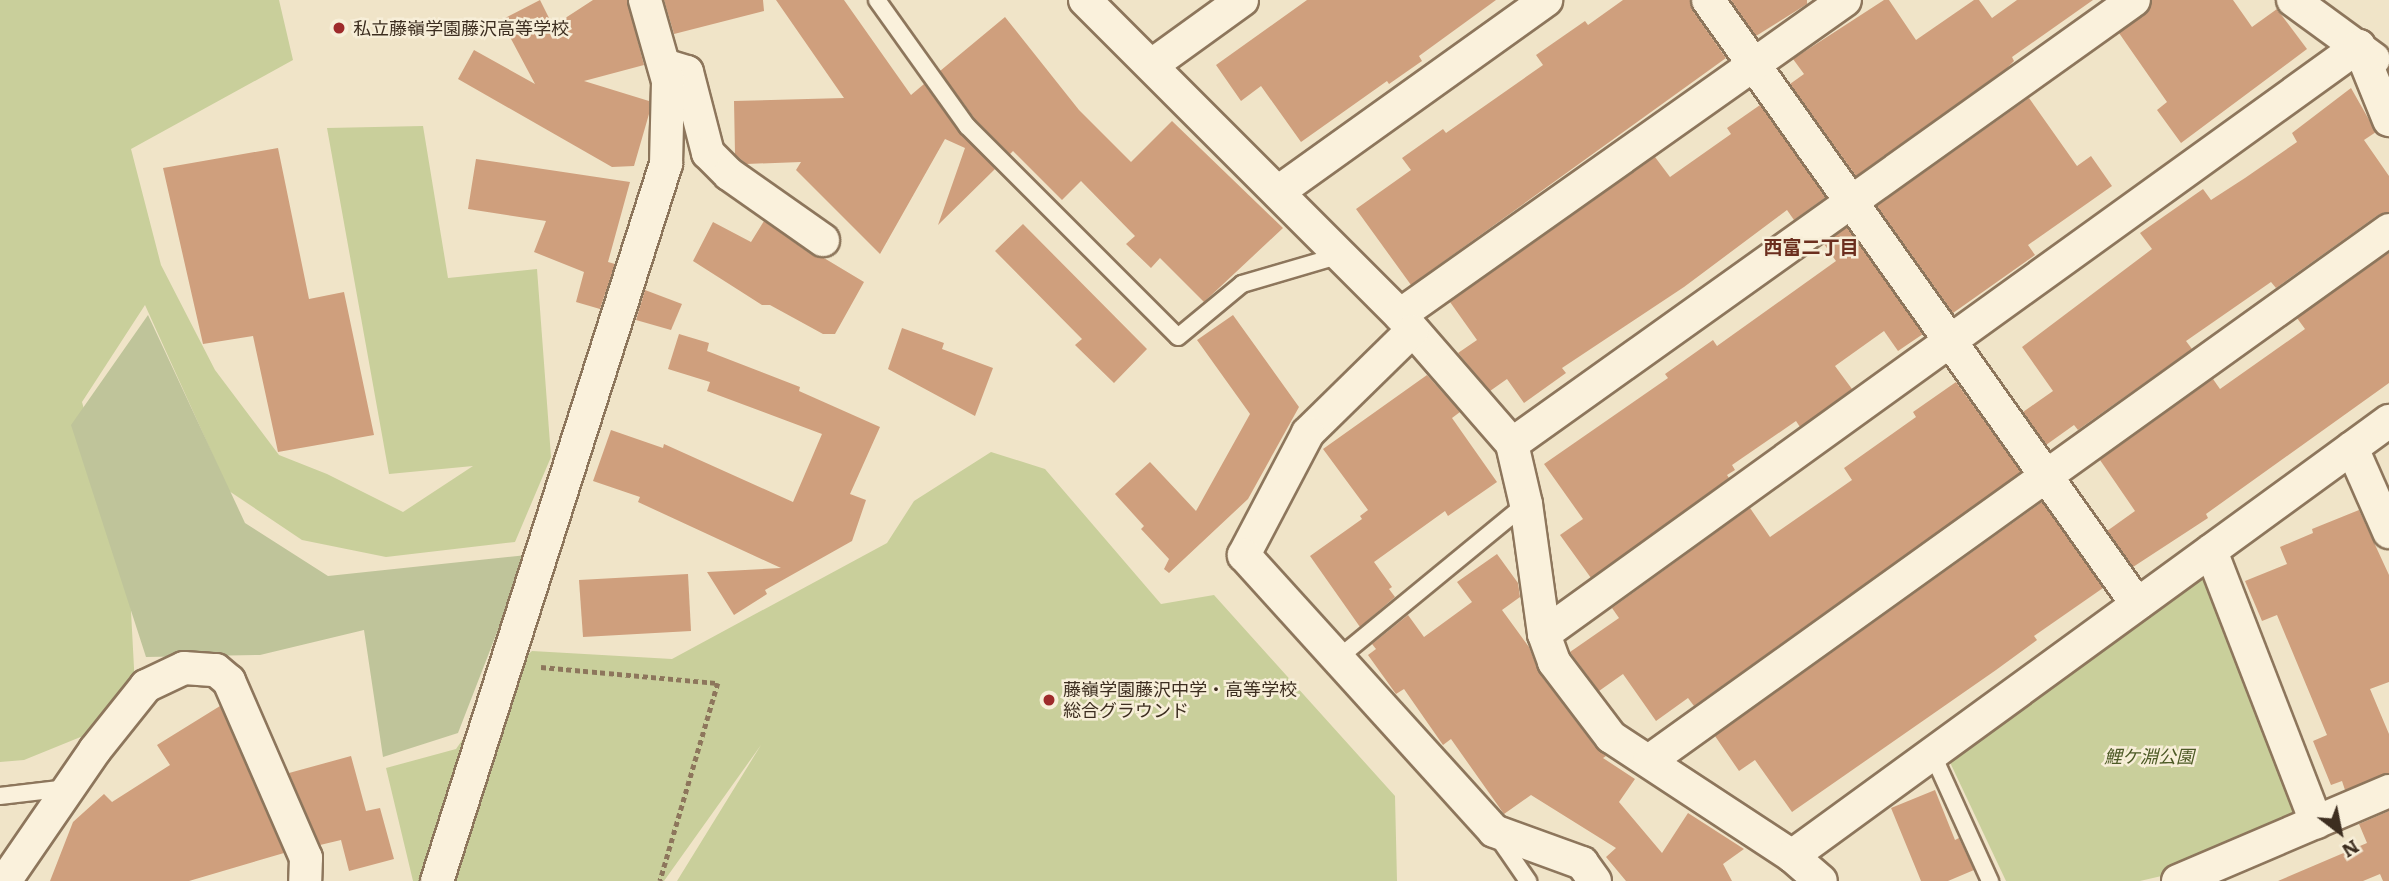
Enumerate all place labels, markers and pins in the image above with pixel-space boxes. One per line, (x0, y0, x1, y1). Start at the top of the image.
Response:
place label: 私立藤嶺学園藤沢高等学校 (353, 17, 569, 39)
marker: 私立藤嶺学園藤沢高等学校 (331, 20, 347, 36)
place label: 藤嶺学園藤沢中学・高等学校 総合グラウンド (1063, 679, 1297, 722)
marker: 藤嶺学園藤沢中学・高等学校 総合グラウンド (1041, 692, 1057, 708)

